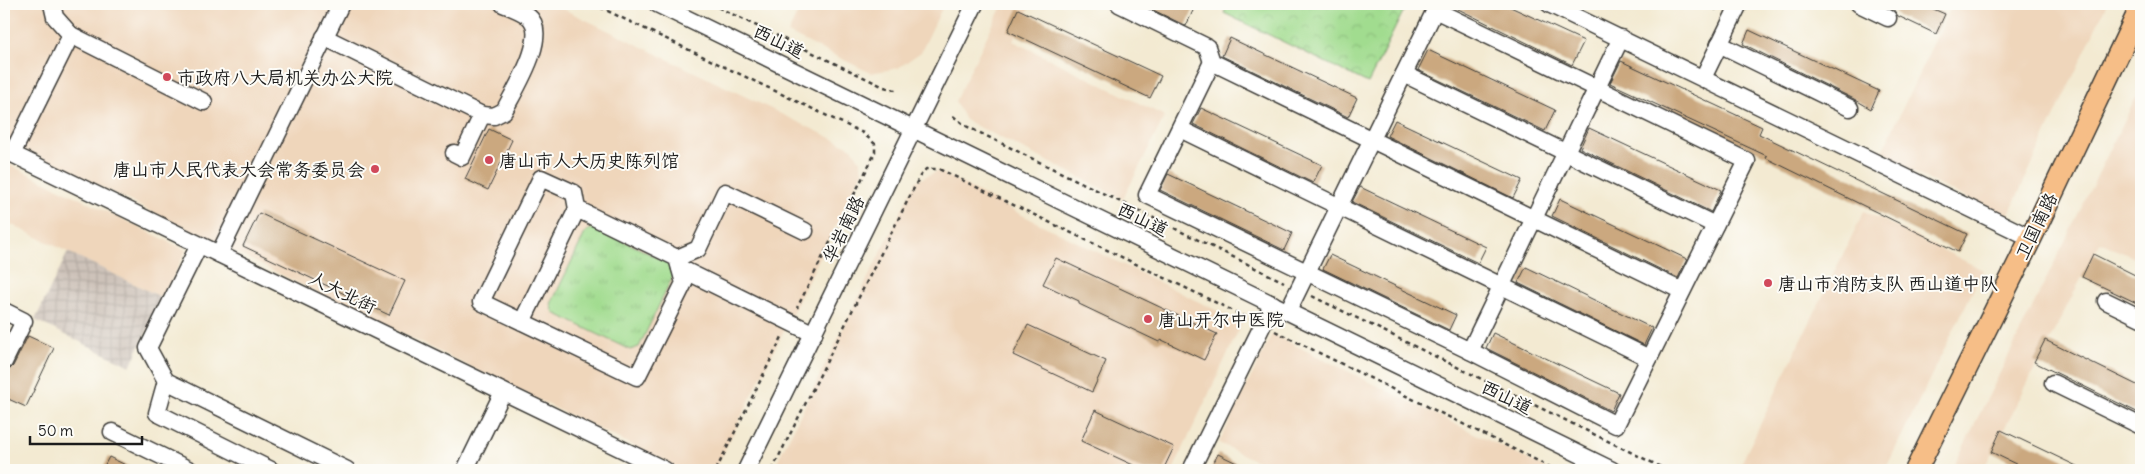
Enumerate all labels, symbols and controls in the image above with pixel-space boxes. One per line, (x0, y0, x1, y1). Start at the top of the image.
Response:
street label: 西山道 (750, 19, 808, 63)
place label: 市政府八大局机关办公大院 (177, 66, 393, 89)
marker: 市政府八大局机关办公大院 (161, 71, 173, 83)
place label: 唐山市人大历史陈列馆 (499, 149, 679, 172)
marker: 唐山市人大历史陈列馆 (483, 154, 495, 166)
place label: 唐山市人民代表大会常务委员会 (113, 158, 365, 181)
marker: 唐山市人民代表大会常务委员会 (369, 163, 381, 175)
street label: 卫国南路 (2010, 189, 2062, 263)
street label: 华岩南路 (817, 192, 869, 266)
street label: 西山道 (1114, 197, 1172, 241)
street label: 人大北街 (306, 266, 380, 318)
place label: 唐山市消防支队 西山道中队 (1778, 272, 1998, 295)
marker: 唐山市消防支队 西山道中队 (1762, 277, 1774, 289)
place label: 唐山开尔中医院 (1158, 308, 1284, 331)
marker: 唐山开尔中医院 (1142, 313, 1154, 325)
street label: 西山道 (1478, 375, 1536, 419)
scale bar (30, 414, 142, 446)
text: 50 m (38, 421, 73, 440)

